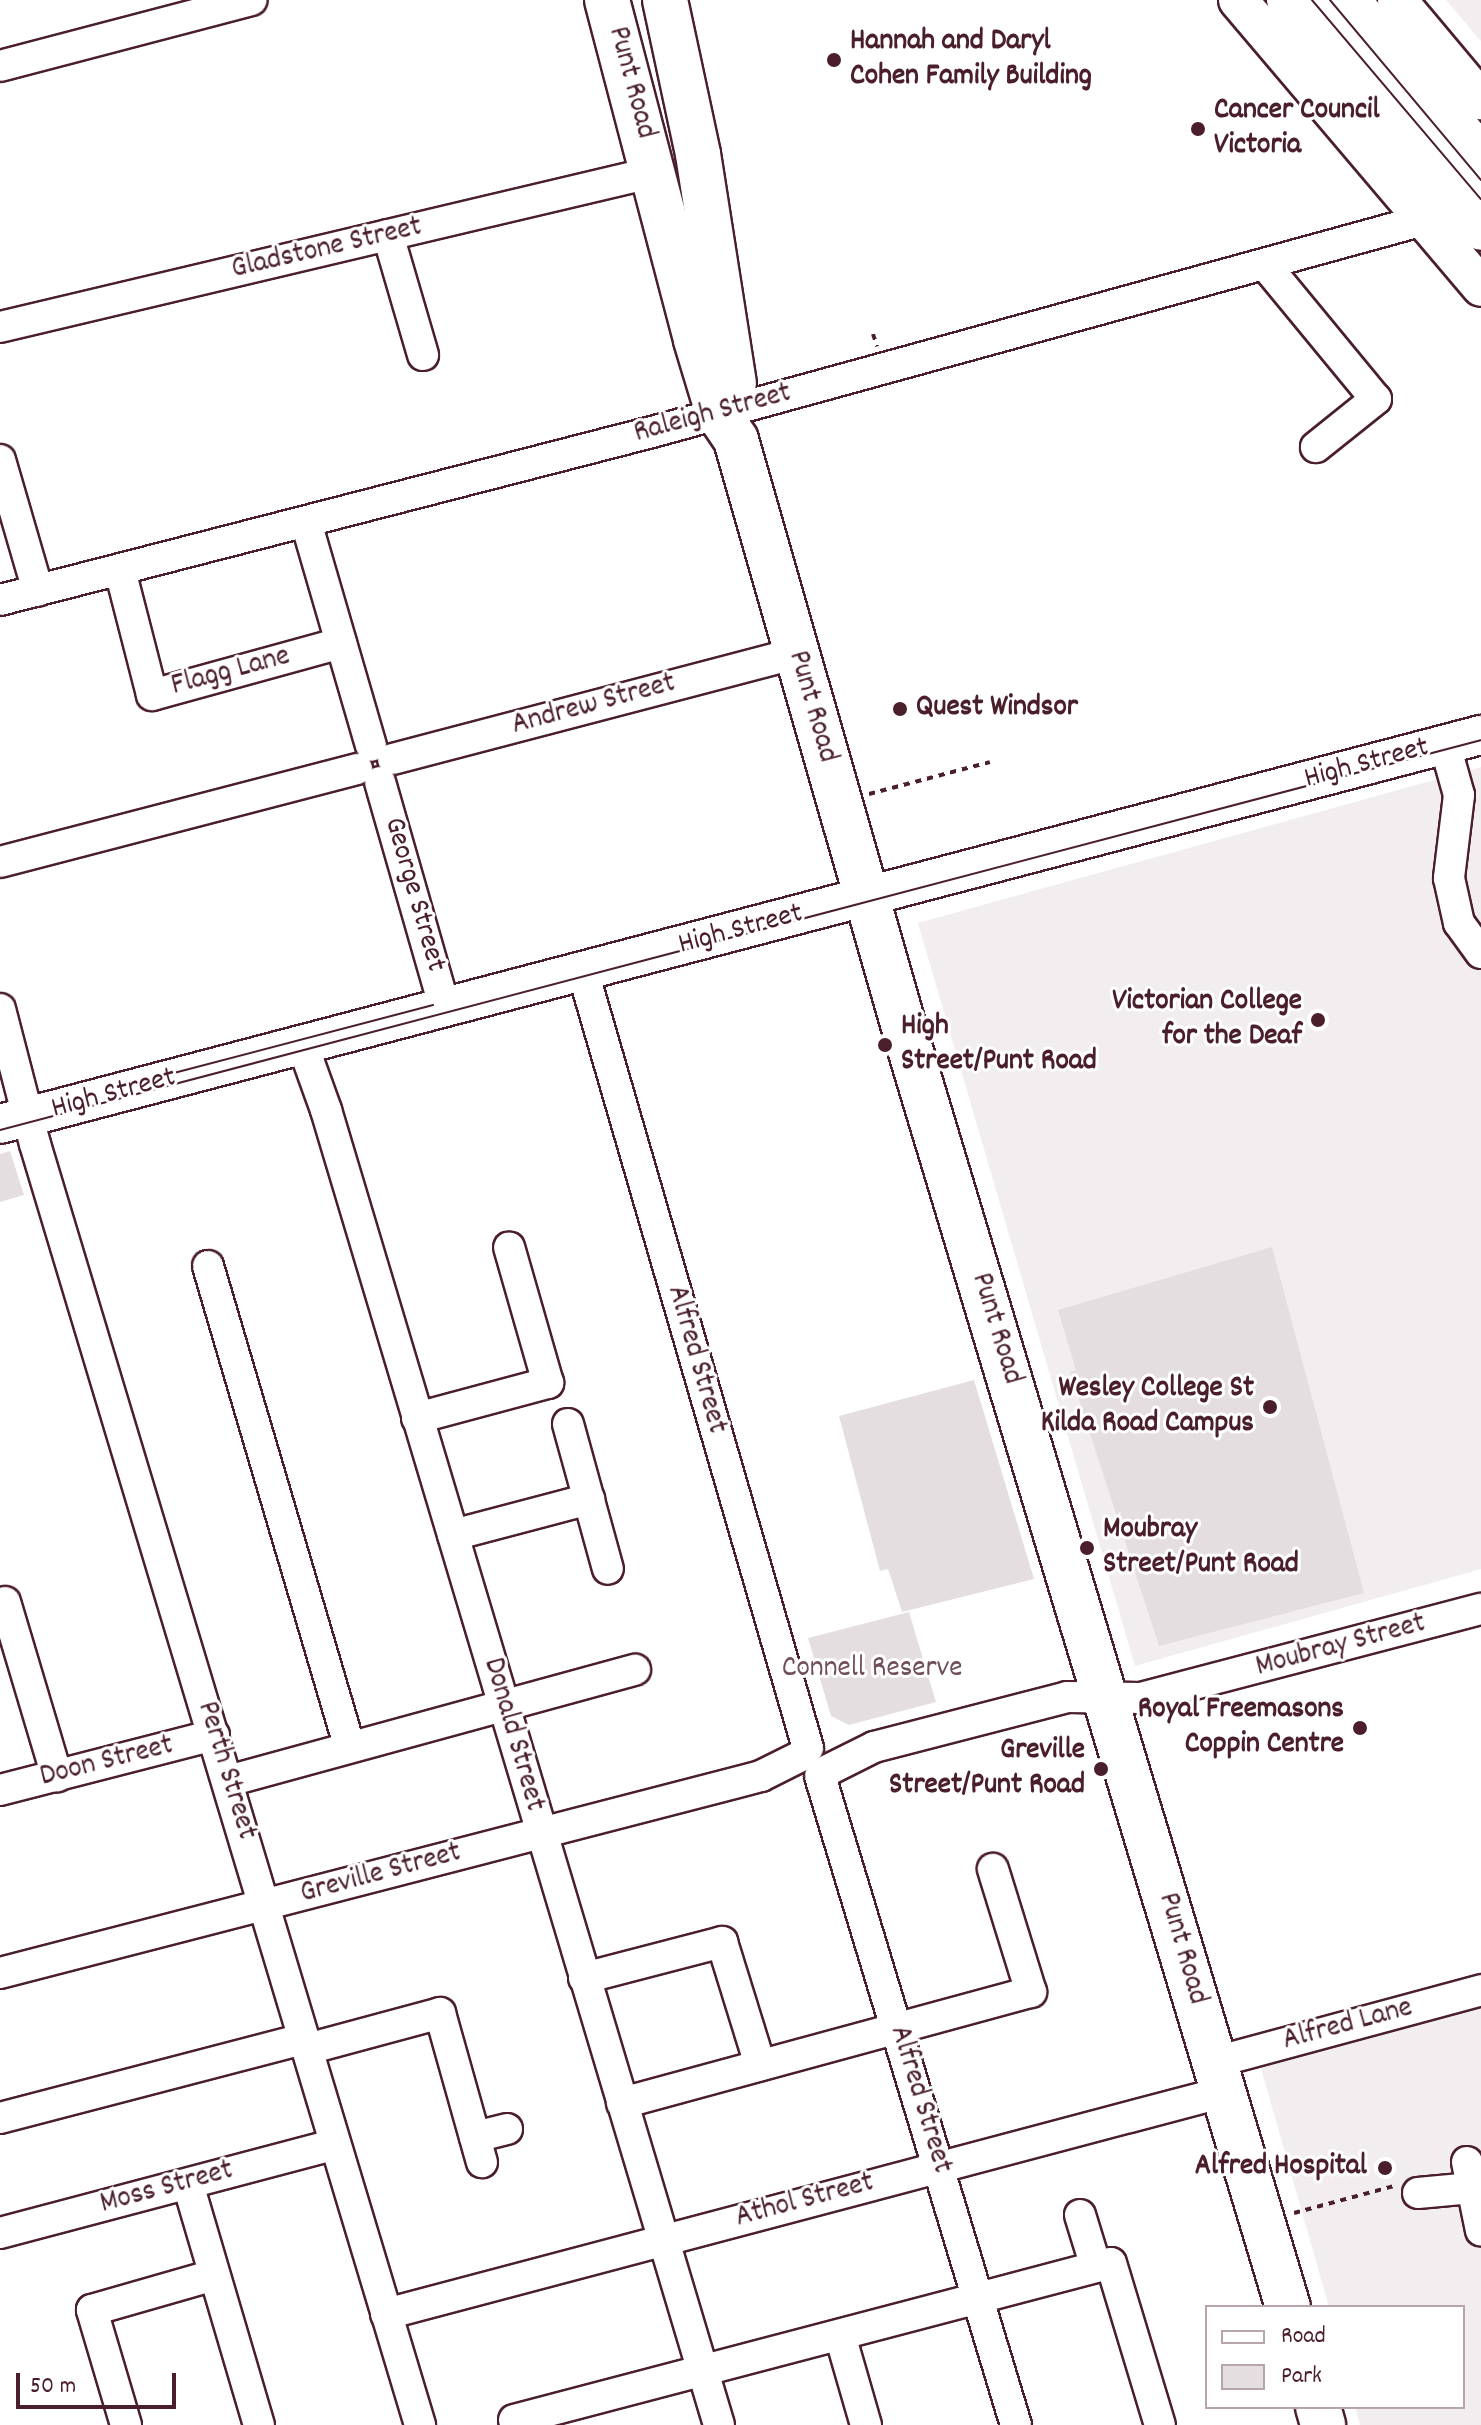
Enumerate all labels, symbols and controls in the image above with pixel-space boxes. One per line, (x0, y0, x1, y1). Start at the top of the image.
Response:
street label: Punt Road (598, 23, 662, 143)
place label: Hannah and Daryl Cohen Family Building (850, 25, 1092, 96)
marker: Hannah and Daryl Cohen Family Building (825, 51, 843, 69)
place label: Cancer Council Victoria (1214, 94, 1380, 164)
marker: Cancer Council Victoria (1189, 120, 1207, 138)
street label: Gladstone Street (228, 211, 426, 289)
street label: Raleigh Street (631, 377, 795, 453)
street label: Flagg Lane (168, 640, 294, 706)
street label: Punt Road (778, 647, 844, 767)
street label: Andrew Street (508, 667, 680, 745)
place label: Quest Windsor (916, 691, 1078, 727)
marker: Quest Windsor (891, 700, 909, 718)
street label: High Street (1301, 731, 1433, 799)
street label: George Street (374, 814, 452, 976)
street label: High Street (675, 897, 807, 965)
place label: Victorian College for the Deaf (1112, 985, 1302, 1056)
place label: High Street/Punt Road (901, 1010, 1097, 1080)
marker: Victorian College for the Deaf (1309, 1011, 1327, 1029)
marker: High Street/Punt Road (876, 1036, 894, 1054)
street label: High Street (48, 1061, 180, 1129)
street label: Punt Road (961, 1269, 1029, 1389)
street label: Alfred Street (657, 1282, 733, 1438)
place label: Wesley College St Kilda Road Campus (1041, 1372, 1254, 1442)
marker: Wesley College St Kilda Road Campus (1261, 1398, 1279, 1416)
place label: Moubray Street/Punt Road (1103, 1513, 1299, 1584)
marker: Moubray Street/Punt Road (1078, 1539, 1096, 1557)
street label: Moubray Street (1252, 1607, 1430, 1687)
park label: Connell Reserve (782, 1652, 962, 1688)
street label: Donald Street (473, 1654, 551, 1816)
place label: Royal Freemasons Coppin Centre (1138, 1693, 1344, 1764)
street label: Perth Street (187, 1698, 263, 1844)
marker: Royal Freemasons Coppin Centre (1351, 1719, 1369, 1737)
street label: Doon Street (37, 1729, 177, 1797)
place label: Greville Street/Punt Road (889, 1734, 1085, 1804)
marker: Greville Street/Punt Road (1092, 1760, 1110, 1778)
street label: Greville Street (297, 1836, 465, 1914)
street label: Punt Road (1148, 1889, 1214, 2009)
street label: Alfred Lane (1279, 1991, 1417, 2061)
street label: Alfred Street (880, 2022, 958, 2178)
place label: Alfred Hospital (1195, 2150, 1367, 2186)
street label: Moss Street (97, 2154, 237, 2224)
marker: Alfred Hospital (1374, 2157, 1396, 2179)
street label: Athol Street (732, 2166, 878, 2238)
legend (1205, 2305, 1465, 2409)
text: Road (1281, 2320, 1326, 2354)
scale bar (20, 2357, 180, 2407)
text: Park (1281, 2360, 1322, 2394)
text: 50 m (30, 2370, 76, 2404)

